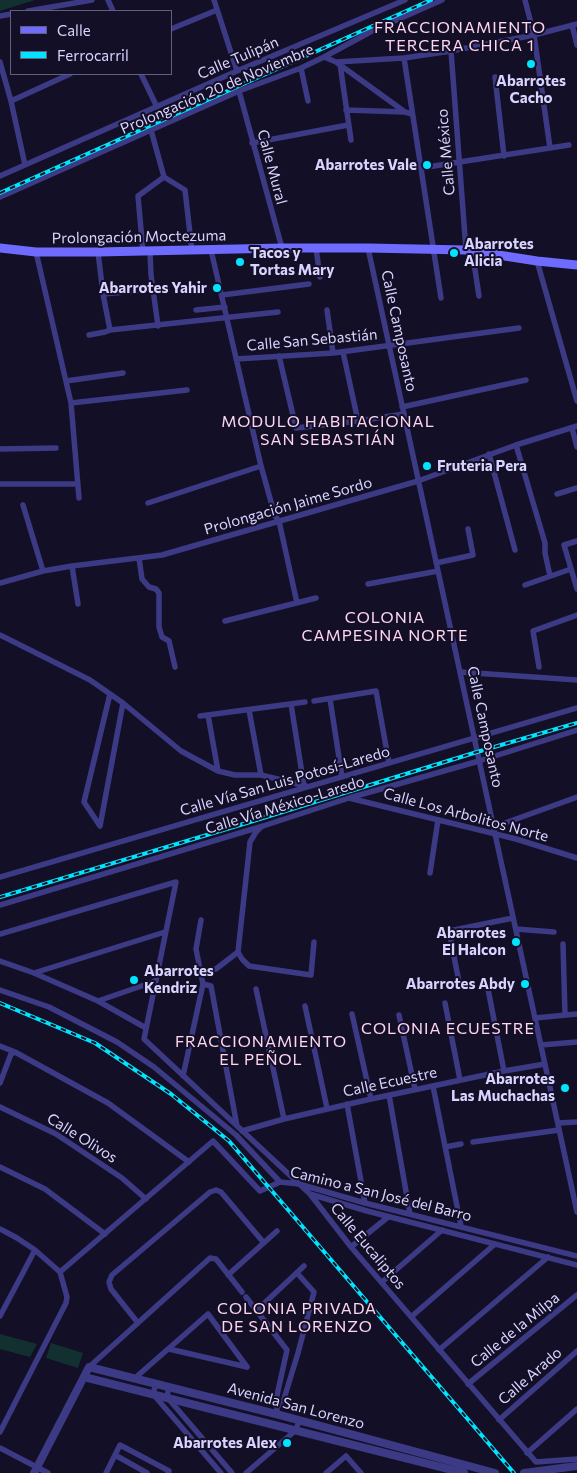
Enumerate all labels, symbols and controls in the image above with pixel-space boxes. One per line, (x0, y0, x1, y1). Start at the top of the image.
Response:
legend (10, 10, 172, 75)
district label: FRACCIONAMIENTO TERCERA CHICA 1 (372, 18, 548, 56)
text: Calle (57, 21, 91, 39)
street label: Calle Tulipán (195, 33, 281, 83)
street label: Prolongación 20 de Noviembre (118, 40, 316, 138)
text: Ferrocarril (57, 46, 129, 64)
marker: Abarrotes Cacho (525, 58, 537, 70)
place label: Abarrotes Cacho (496, 72, 566, 107)
street label: Calle México (433, 108, 459, 196)
street label: Calle Mural (253, 128, 291, 206)
place label: Abarrotes Vale (315, 156, 417, 174)
marker: Abarrotes Vale (421, 159, 433, 171)
street label: Prolongación Moctezuma (52, 226, 226, 248)
place label: Abarrotes Alicia (464, 235, 534, 270)
place label: Tacos y Tortas Mary (250, 244, 334, 279)
marker: Abarrotes Alicia (448, 247, 460, 259)
marker: Tacos y Tortas Mary (234, 256, 246, 268)
street label: Calle Camposanto (377, 269, 421, 393)
place label: Abarrotes Yahir (99, 279, 207, 297)
marker: Abarrotes Yahir (211, 282, 223, 294)
street label: Calle San Sebastián (246, 325, 378, 355)
district label: MODULO HABITACIONAL SAN SEBASTIÁN (219, 412, 437, 450)
place label: Fruteria Pera (437, 457, 527, 475)
marker: Fruteria Pera (421, 460, 433, 472)
street label: Prolongación Jaime Sordo (202, 473, 374, 539)
district label: COLONIA CAMPESINA NORTE (300, 608, 470, 646)
street label: Calle Camposanto (463, 665, 507, 789)
street label: Calle Vía San Luis Potosí-Laredo (178, 742, 392, 820)
street label: Calle Vía México-Laredo (203, 772, 367, 838)
street label: Calle Los Arbolitos Norte (381, 784, 551, 846)
place label: Abarrotes El Halcon (436, 924, 506, 959)
marker: Abarrotes El Halcon (510, 936, 522, 948)
place label: Abarrotes Kendriz (144, 962, 214, 997)
marker: Abarrotes Kendriz (128, 974, 140, 986)
place label: Abarrotes Abdy (406, 975, 515, 993)
marker: Abarrotes Abdy (519, 978, 531, 990)
district label: COLONIA ECUESTRE (359, 1019, 537, 1039)
district label: FRACCIONAMIENTO EL PEÑOL (173, 1032, 349, 1070)
street label: Calle Ecuestre (341, 1063, 439, 1101)
place label: Abarrotes Las Muchachas (451, 1070, 555, 1105)
marker: Abarrotes Las Muchachas (559, 1082, 571, 1094)
street label: Calle Olivos (44, 1109, 120, 1167)
street label: Camino a San José del Barro (288, 1163, 474, 1225)
street label: Calle Eucaliptos (327, 1199, 409, 1293)
street label: Calle de la Milpa (467, 1289, 563, 1371)
district label: COLONIA PRIVADA DE SAN LORENZO (215, 1299, 379, 1337)
street label: Calle Arado (495, 1344, 565, 1408)
street label: Avenida San Lorenzo (225, 1379, 367, 1433)
place label: Abarrotes Alex (173, 1434, 277, 1452)
marker: Abarrotes Alex (281, 1437, 293, 1449)

